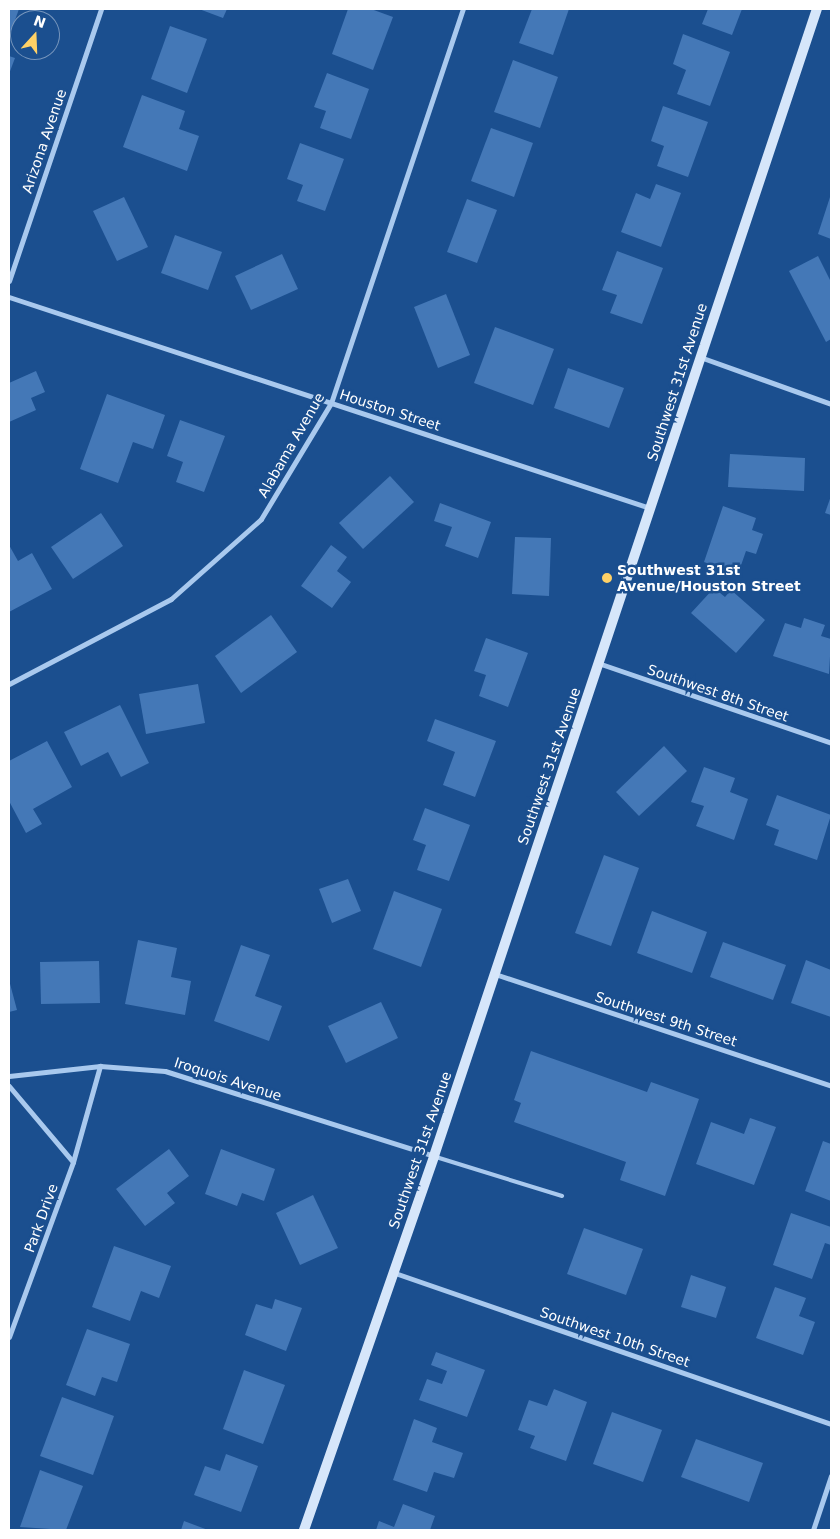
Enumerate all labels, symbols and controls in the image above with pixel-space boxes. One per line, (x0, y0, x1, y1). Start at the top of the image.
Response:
north arrow (10, 10, 60, 60)
text: N (32, 12, 48, 31)
street label: Arizona Avenue (18, 87, 70, 195)
street label: Southwest 31st Avenue (644, 301, 710, 463)
street label: Houston Street (337, 386, 443, 434)
street label: Alabama Avenue (254, 390, 328, 500)
place label: Southwest 31st Avenue/Houston Street (617, 562, 801, 594)
marker: Southwest 31st Avenue/Houston Street (601, 572, 613, 584)
street label: Southwest 8th Street (645, 661, 791, 725)
street label: Southwest 31st Avenue (514, 685, 584, 847)
street label: Southwest 9th Street (593, 988, 739, 1050)
street label: Iroquois Avenue (172, 1054, 284, 1104)
street label: Southwest 31st Avenue (385, 1069, 455, 1231)
street label: Park Drive (21, 1181, 61, 1255)
street label: Southwest 10th Street (538, 1303, 692, 1371)

